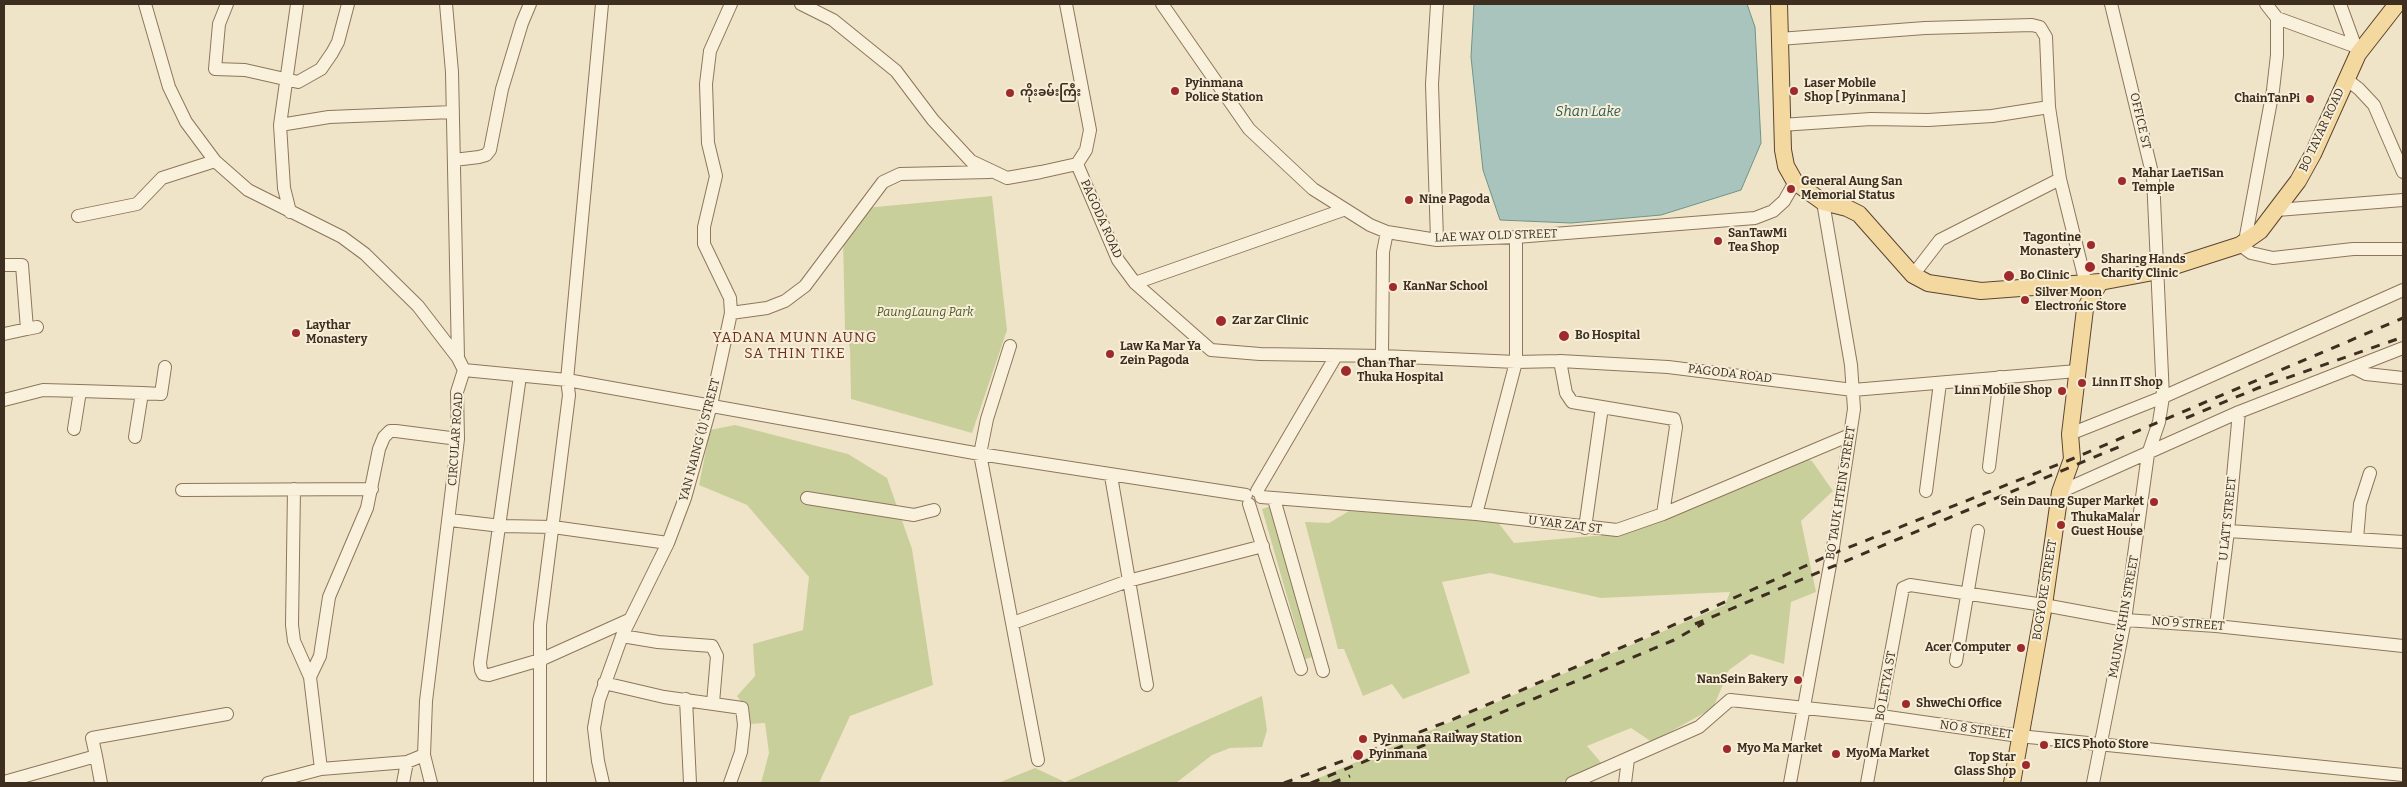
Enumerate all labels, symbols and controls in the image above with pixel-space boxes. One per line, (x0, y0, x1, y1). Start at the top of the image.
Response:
place label: Pyinmana Police Station (1185, 77, 1263, 105)
place label: Laser Mobile Shop [ Pyinmana ] (1804, 77, 1906, 105)
marker: Pyinmana Police Station (1169, 85, 1181, 97)
marker: Laser Mobile Shop [ Pyinmana ] (1788, 85, 1800, 97)
place label: ကိုးခမ်းကြီး (1020, 86, 1081, 100)
street label: BO TAYAR ROAD (2296, 86, 2348, 174)
marker: ကိုးခမ်းကြီး (1004, 87, 1016, 99)
street label: OFFICE ST (2127, 91, 2153, 151)
place label: ChainTanPi (2234, 92, 2300, 106)
marker: ChainTanPi (2304, 93, 2316, 105)
water label: Shan Lake (1555, 104, 1621, 120)
place label: Mahar LaeTiSan Temple (2132, 167, 2224, 195)
place label: General Aung San Memorial Status (1801, 175, 1903, 203)
marker: Mahar LaeTiSan Temple (2116, 175, 2128, 187)
street label: PAGODA ROAD (1077, 177, 1125, 261)
marker: General Aung San Memorial Status (1785, 183, 1797, 195)
place label: Nine Pagoda (1419, 193, 1490, 207)
marker: Nine Pagoda (1403, 194, 1415, 206)
street label: LAE WAY OLD STREET (1434, 227, 1558, 245)
place label: SanTawMi Tea Shop (1728, 227, 1787, 255)
place label: Tagontine Monastery (2020, 231, 2081, 259)
marker: SanTawMi Tea Shop (1712, 235, 1724, 247)
marker: Tagontine Monastery (2085, 239, 2097, 251)
place label: Sharing Hands Charity Clinic (2101, 253, 2186, 281)
marker: Sharing Hands Charity Clinic (2083, 260, 2097, 274)
marker: Bo Clinic (2002, 269, 2016, 283)
place label: Bo Clinic (2020, 269, 2069, 283)
place label: KanNar School (1403, 280, 1488, 294)
marker: KanNar School (1387, 281, 1399, 293)
place label: Silver Moon Electronic Store (2035, 286, 2126, 314)
marker: Silver Moon Electronic Store (2019, 294, 2031, 306)
park label: PaungLaung Park (876, 306, 974, 320)
marker: Zar Zar Clinic (1214, 314, 1228, 328)
place label: Zar Zar Clinic (1232, 314, 1309, 328)
place label: Laythar Monastery (306, 319, 367, 347)
marker: Laythar Monastery (290, 327, 302, 339)
marker: Bo Hospital (1557, 329, 1571, 343)
place label: Bo Hospital (1575, 329, 1640, 343)
district label: YADANA MUNN AUNG SA THIN TIKE (711, 330, 879, 362)
place label: Law Ka Mar Ya Zein Pagoda (1120, 340, 1201, 368)
marker: Law Ka Mar Ya Zein Pagoda (1104, 348, 1116, 360)
place label: Chan Thar Thuka Hospital (1357, 357, 1444, 385)
street label: PAGODA ROAD (1687, 362, 1773, 386)
marker: Chan Thar Thuka Hospital (1339, 364, 1353, 378)
place label: Linn IT Shop (2092, 376, 2163, 390)
street label: YAN NAING (1) STREET (677, 377, 723, 503)
marker: Linn IT Shop (2076, 377, 2088, 389)
place label: Linn Mobile Shop (1954, 384, 2052, 398)
marker: Linn Mobile Shop (2056, 385, 2068, 397)
street label: CIRCULAR ROAD (446, 391, 466, 487)
street label: BO TAUK HTEIN STREET (1823, 425, 1859, 561)
street label: U LATT STREET (2216, 476, 2240, 562)
place label: Sein Daung Super Market (2000, 495, 2144, 509)
marker: Sein Daung Super Market (2148, 496, 2160, 508)
place label: ThukaMalar Guest House (2071, 511, 2143, 539)
street label: U YAR ZAT ST (1527, 513, 1603, 537)
marker: ThukaMalar Guest House (2055, 519, 2067, 531)
street label: BOGYOKE STREET (2030, 539, 2060, 641)
street label: MAUNG KHIN STREET (2106, 554, 2142, 680)
street label: NO 9 STREET (2151, 614, 2225, 634)
place label: Acer Computer (1925, 641, 2011, 655)
marker: Acer Computer (2015, 642, 2027, 654)
street label: BO LETYA ST (1873, 650, 1899, 722)
place label: NanSein Bakery (1697, 673, 1788, 687)
marker: NanSein Bakery (1792, 674, 1804, 686)
place label: ShweChi Office (1916, 697, 2002, 711)
marker: ShweChi Office (1900, 698, 1912, 710)
street label: NO 8 STREET (1939, 718, 2013, 742)
place label: Pyinmana Railway Station (1373, 732, 1522, 746)
marker: Pyinmana Railway Station (1357, 733, 1369, 745)
place label: EICS Photo Store (2054, 738, 2149, 752)
marker: EICS Photo Store (2038, 739, 2050, 751)
place label: Myo Ma Market (1737, 742, 1823, 756)
marker: Myo Ma Market (1721, 743, 1733, 755)
place label: MyoMa Market (1846, 747, 1929, 761)
marker: Pyinmana (1351, 748, 1365, 762)
place label: Pyinmana (1369, 748, 1427, 762)
marker: MyoMa Market (1830, 748, 1842, 760)
place label: Top Star Glass Shop (1954, 751, 2016, 779)
marker: Top Star Glass Shop (2020, 759, 2032, 771)

